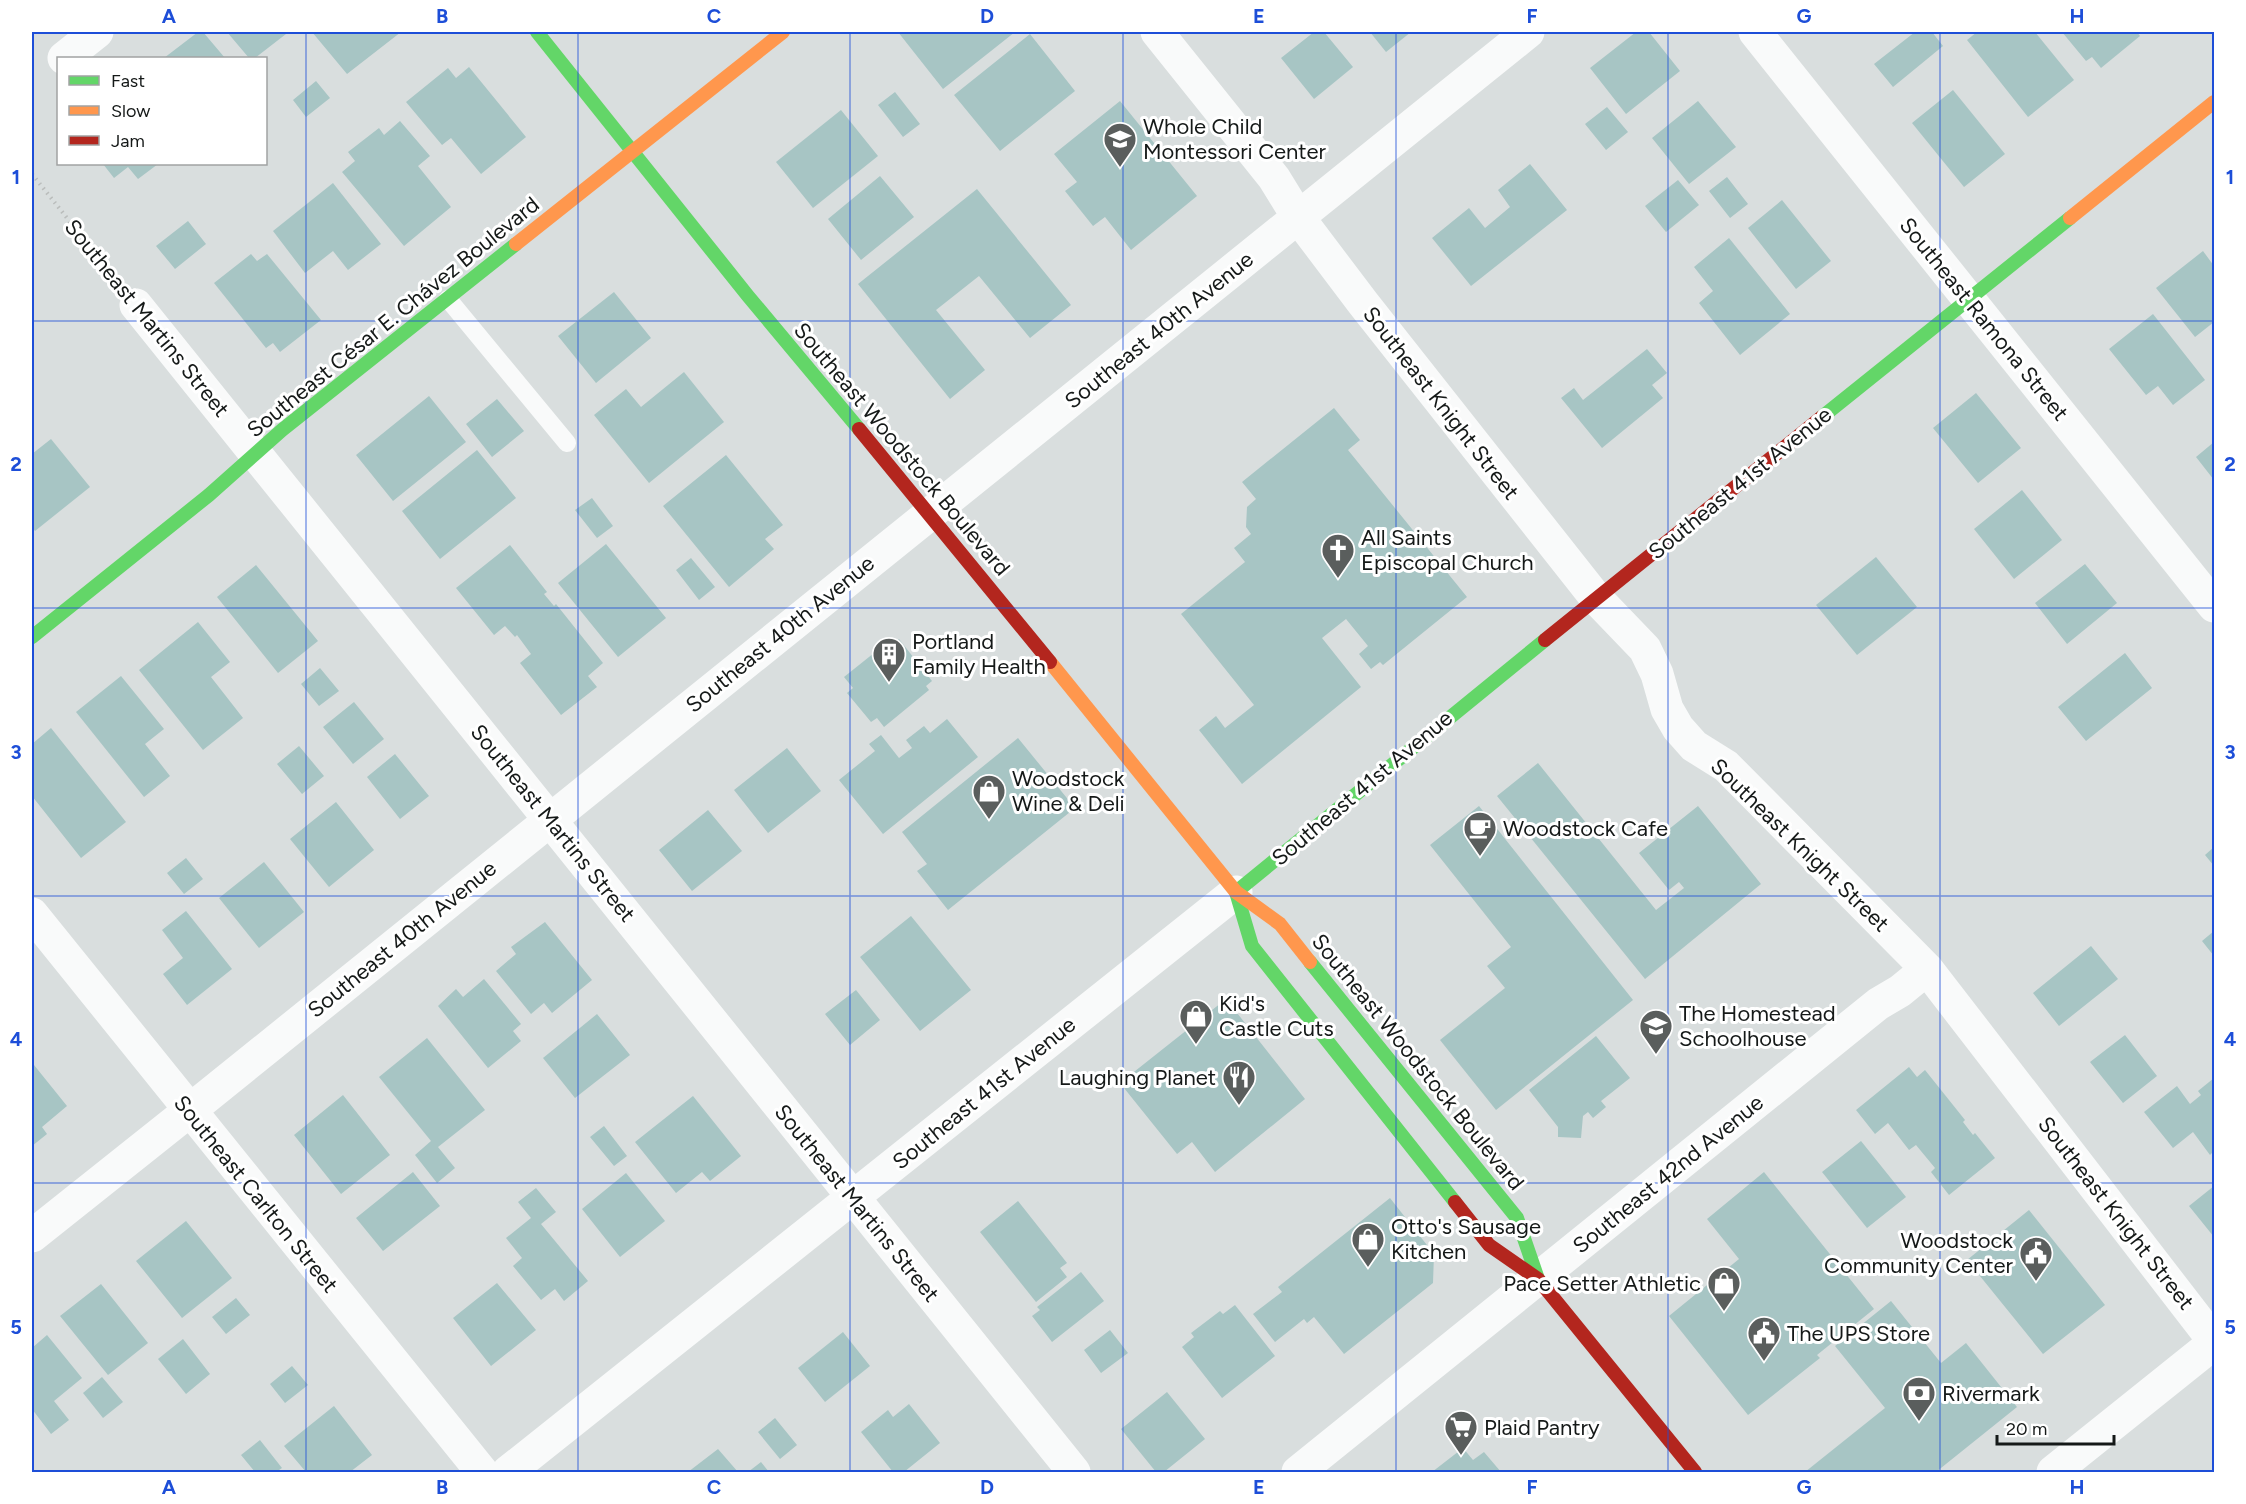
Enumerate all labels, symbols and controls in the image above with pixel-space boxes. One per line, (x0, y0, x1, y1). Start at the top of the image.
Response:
text: A (162, 4, 177, 28)
text: B (436, 4, 448, 28)
text: C (707, 4, 721, 28)
text: D (980, 4, 994, 28)
text: E (1253, 4, 1265, 28)
text: F (1526, 4, 1538, 28)
text: G (1797, 4, 1812, 28)
text: H (2070, 4, 2085, 28)
legend (57, 57, 267, 165)
text: Fast (111, 70, 145, 92)
text: Slow (111, 100, 150, 122)
place label: Whole Child Montessori Center (1143, 113, 1327, 165)
school or university icon: Whole Child Montessori Center (1102, 121, 1138, 168)
text: Jam (111, 130, 145, 152)
text: 1 (12, 165, 20, 189)
text: 1 (2226, 165, 2234, 189)
street label: Southeast César E. Chávez Boulevard (242, 191, 544, 443)
street label: Southeast Ramona Street (1894, 212, 2074, 426)
street label: Southeast Martins Street (59, 214, 235, 422)
street label: Southeast 40th Avenue (1059, 246, 1259, 414)
street label: Southeast Knight Street (1357, 301, 1525, 505)
street label: Southeast Woodstock Boulevard (788, 317, 1016, 581)
street label: Southeast 41st Avenue (1643, 401, 1837, 565)
text: 2 (10, 452, 22, 476)
text: 2 (2224, 452, 2236, 476)
place label: All Saints Episcopal Church (1361, 524, 1534, 576)
church icon: All Saints Episcopal Church (1320, 532, 1356, 579)
street label: Southeast 40th Avenue (680, 550, 880, 718)
place label: Portland Family Health (912, 628, 1046, 680)
building icon: Portland Family Health (871, 636, 907, 683)
street label: Southeast 41st Avenue (1266, 705, 1458, 871)
street label: Southeast Martins Street (465, 719, 641, 927)
text: 3 (10, 740, 22, 764)
text: 3 (2224, 740, 2236, 764)
street label: Southeast Knight Street (1705, 753, 1895, 937)
place label: Woodstock Wine & Deli (1012, 765, 1125, 817)
shop icon: Woodstock Wine & Deli (971, 773, 1007, 820)
cafe icon: Woodstock Cafe (1462, 810, 1498, 857)
place label: Woodstock Cafe (1503, 815, 1668, 842)
street label: Southeast 40th Avenue (302, 855, 502, 1023)
street label: Southeast Woodstock Boulevard (1306, 928, 1530, 1196)
place label: Kid's Castle Cuts (1219, 990, 1334, 1042)
shop icon: Kid's Castle Cuts (1178, 998, 1214, 1045)
place label: The Homestead Schoolhouse (1679, 1000, 1836, 1052)
school or university icon: The Homestead Schoolhouse (1638, 1008, 1674, 1055)
street label: Southeast 41st Avenue (887, 1011, 1081, 1175)
text: 4 (10, 1027, 23, 1051)
text: 4 (2224, 1027, 2237, 1051)
restaurant icon: Laughing Planet (1221, 1059, 1257, 1106)
place label: Laughing Planet (1059, 1064, 1216, 1091)
street label: Southeast 42nd Avenue (1567, 1089, 1769, 1259)
street label: Southeast Carlton Street (168, 1090, 344, 1298)
street label: Southeast Martins Street (769, 1099, 945, 1307)
street label: Southeast Knight Street (2032, 1111, 2200, 1315)
place label: Otto's Sausage Kitchen (1391, 1213, 1541, 1265)
shop icon: Otto's Sausage Kitchen (1350, 1221, 1386, 1268)
place label: Woodstock Community Center (1824, 1227, 2014, 1279)
public building icon: Woodstock Community Center (2018, 1235, 2054, 1282)
shop icon: Pace Setter Athletic (1706, 1265, 1742, 1312)
place label: Pace Setter Athletic (1503, 1270, 1701, 1297)
text: 5 (10, 1315, 22, 1339)
public building icon: The UPS Store (1746, 1315, 1782, 1362)
text: 5 (2224, 1315, 2236, 1339)
place label: The UPS Store (1787, 1320, 1930, 1347)
bank icon: Rivermark (1901, 1375, 1937, 1422)
place label: Rivermark (1942, 1380, 2040, 1407)
scale bar (1997, 1408, 2114, 1446)
supermarket icon: Plaid Pantry (1443, 1409, 1479, 1456)
place label: Plaid Pantry (1484, 1414, 1600, 1441)
text: 20 m (2006, 1418, 2047, 1440)
text: A (162, 1475, 177, 1499)
text: B (436, 1475, 448, 1499)
text: C (707, 1475, 721, 1499)
text: D (980, 1475, 994, 1499)
text: E (1253, 1475, 1265, 1499)
text: F (1526, 1475, 1538, 1499)
text: G (1797, 1475, 1812, 1499)
text: H (2070, 1475, 2085, 1499)

